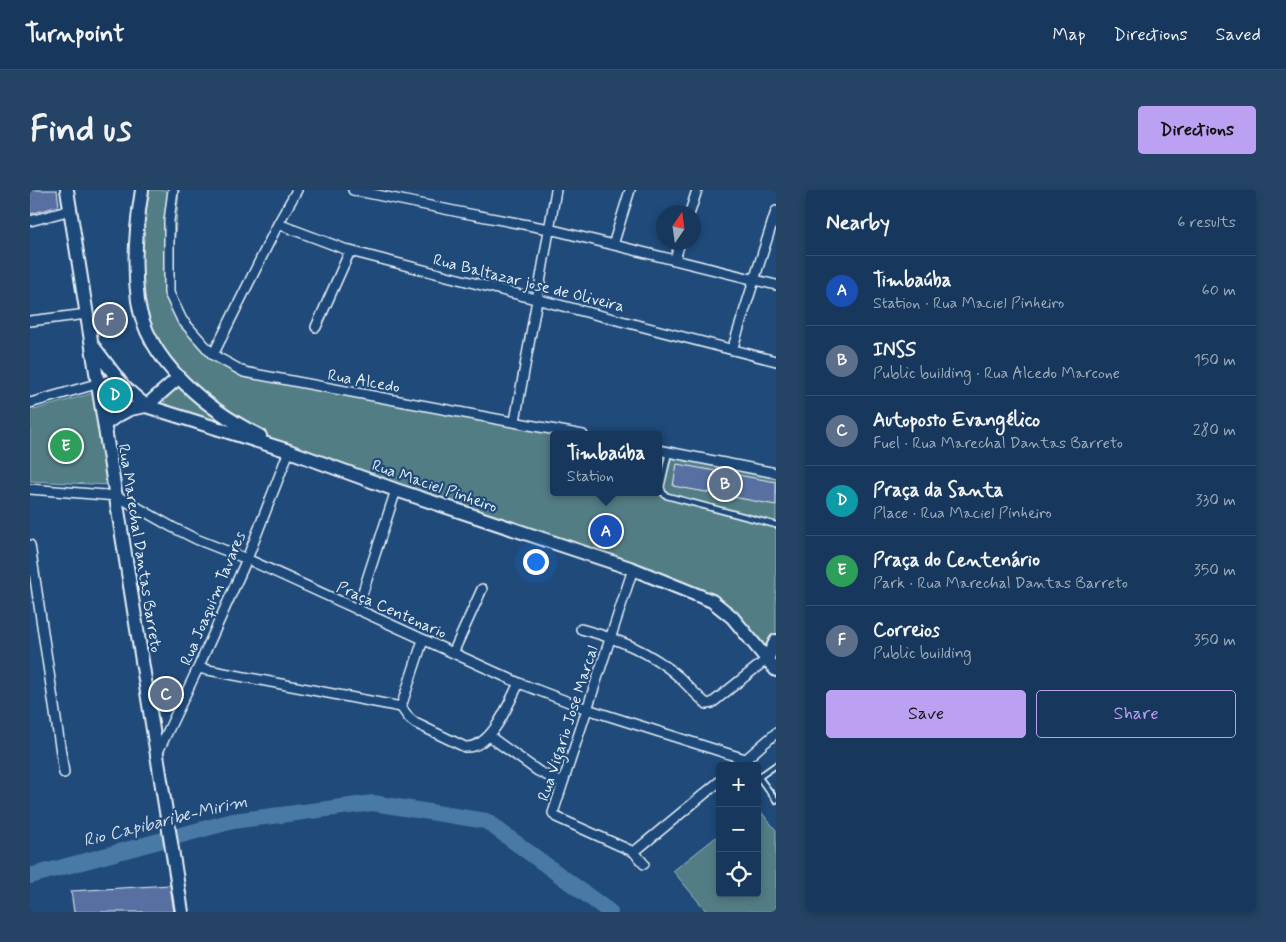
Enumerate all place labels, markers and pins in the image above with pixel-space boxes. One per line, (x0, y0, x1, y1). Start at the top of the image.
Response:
pin: F (94, 301, 126, 339)
pin: D (99, 376, 131, 414)
pin: E (50, 427, 82, 465)
pin: B (709, 465, 741, 503)
pin: A (590, 512, 622, 550)
pin: C (150, 675, 182, 713)

